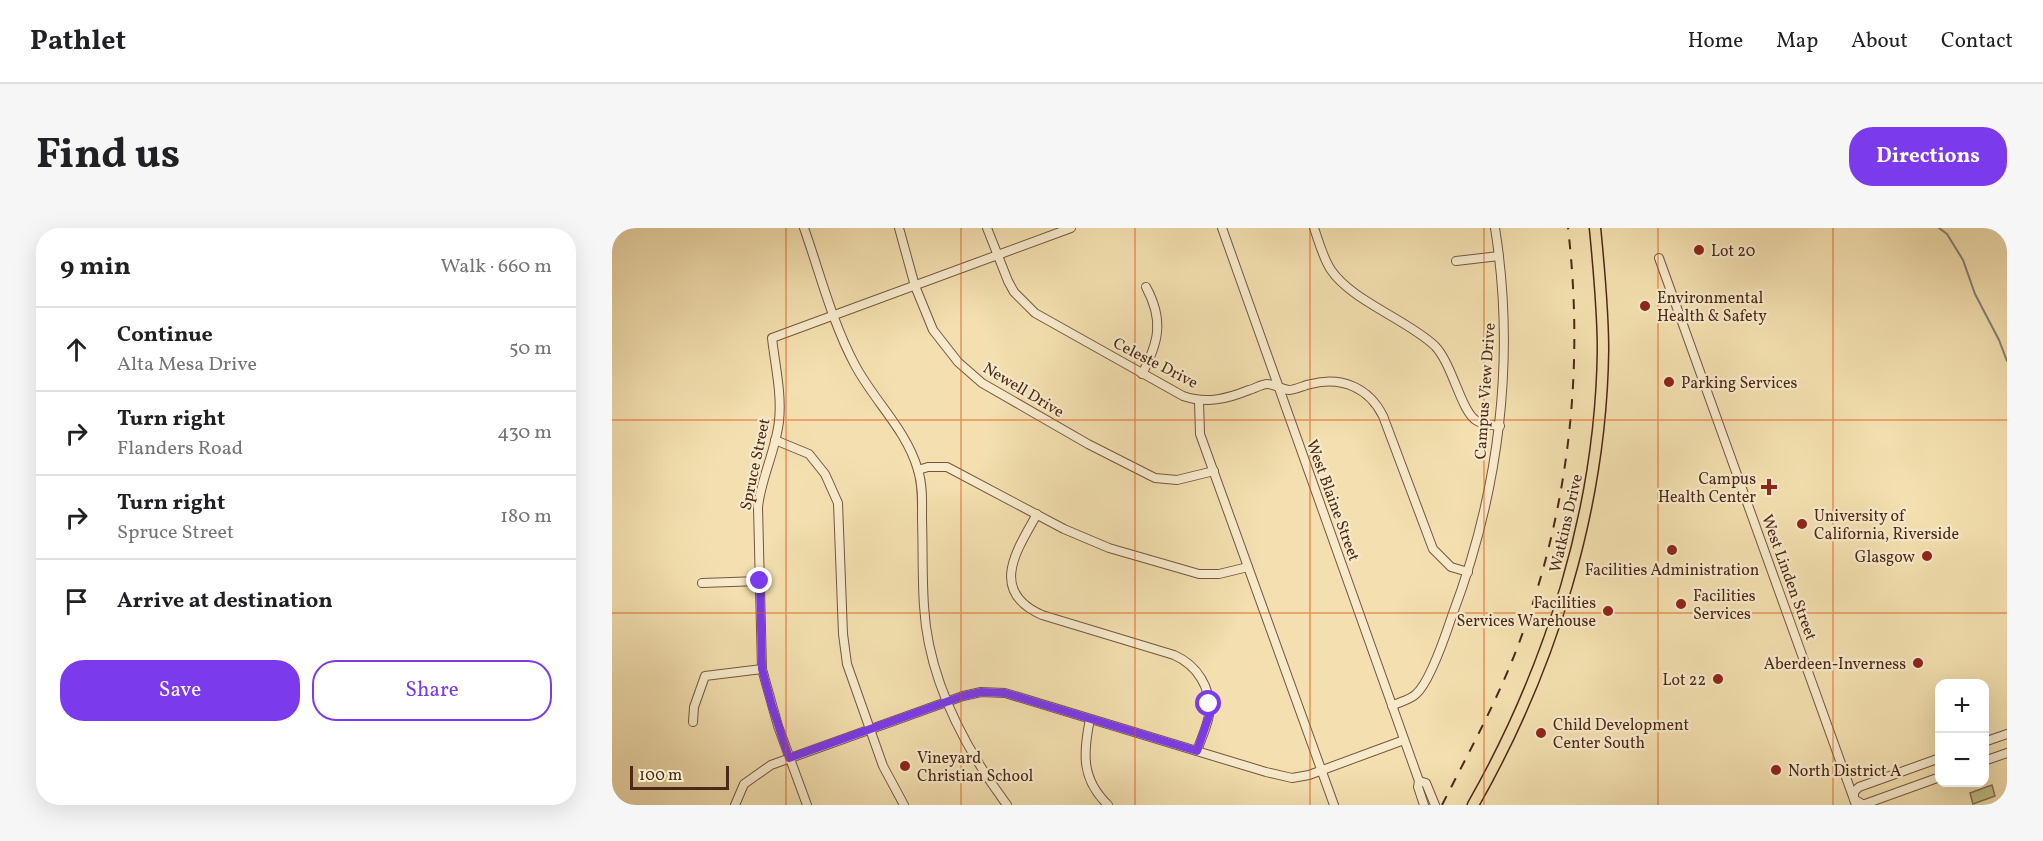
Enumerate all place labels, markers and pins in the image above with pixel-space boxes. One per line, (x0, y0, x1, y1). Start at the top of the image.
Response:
place label: Lot 20 (1711, 241, 1755, 263)
marker: Lot 20 (1692, 243, 1706, 257)
place label: Environmental Health & Safety (1657, 288, 1767, 328)
marker: Environmental Health & Safety (1638, 299, 1652, 313)
place label: Parking Services (1681, 373, 1798, 395)
marker: Parking Services (1662, 375, 1676, 389)
place label: Campus Health Center (1658, 469, 1756, 509)
marker: Campus Health Center (1760, 478, 1778, 496)
place label: University of California, Riverside (1814, 506, 1959, 546)
marker: University of California, Riverside (1795, 517, 1809, 531)
marker: Facilities Administration (1665, 543, 1679, 557)
place label: Glasgow (1855, 547, 1916, 569)
marker: Glasgow (1920, 549, 1934, 563)
place label: Facilities Administration (1585, 560, 1759, 582)
place label: Facilities Services (1693, 586, 1756, 626)
place label: Facilities Services Warehouse (1457, 593, 1596, 633)
marker: Facilities Services (1674, 597, 1688, 611)
marker: Facilities Services Warehouse (1601, 604, 1615, 618)
place label: Aberdeen-Inverness (1764, 654, 1906, 676)
marker: Aberdeen-Inverness (1911, 656, 1925, 670)
place label: Lot 22 (1663, 670, 1706, 692)
marker: Lot 22 (1711, 672, 1725, 686)
place label: Child Development Center South (1553, 715, 1690, 755)
marker: Child Development Center South (1534, 726, 1548, 740)
place label: Vineyard Christian School (917, 748, 1033, 788)
marker: Vineyard Christian School (898, 759, 912, 773)
place label: North District A (1788, 761, 1901, 783)
marker: North District A (1769, 763, 1783, 777)

